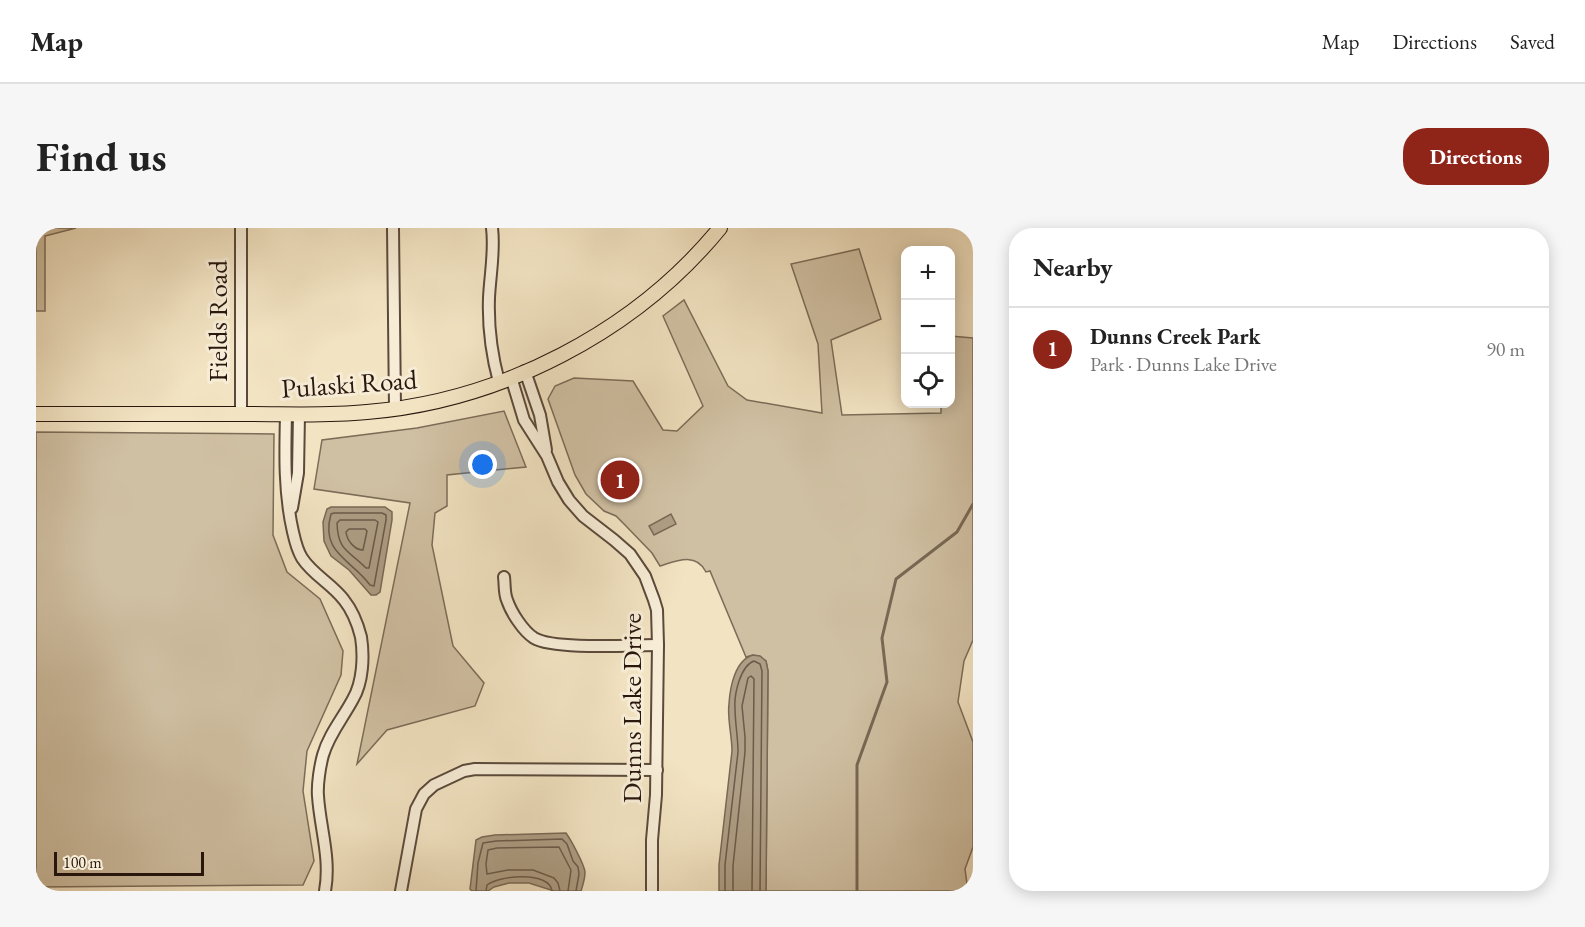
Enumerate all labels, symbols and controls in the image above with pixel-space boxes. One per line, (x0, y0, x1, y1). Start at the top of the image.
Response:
text: Map (30, 23, 83, 59)
text: Map (1322, 28, 1359, 55)
text: Directions (1392, 28, 1477, 55)
text: Saved (1510, 28, 1555, 55)
button: Directions (1403, 128, 1549, 185)
text: Find us (36, 129, 167, 184)
map controls (901, 246, 955, 408)
button: + (901, 246, 955, 300)
text: Nearby (1033, 250, 1113, 284)
street label: Fields Road (200, 260, 235, 382)
button: − (901, 300, 955, 354)
text: Dunns Creek Park (1090, 322, 1261, 351)
text: 1 (1047, 336, 1058, 362)
text: 90 m (1486, 336, 1525, 362)
text: Park · Dunns Lake Drive (1090, 351, 1277, 377)
button: locate (901, 354, 955, 408)
street label: Pulaski Road (280, 361, 419, 406)
your location (468, 450, 497, 479)
pin: 1 (600, 458, 640, 502)
street label: Dunns Lake Drive (614, 613, 649, 803)
scale bar (54, 849, 204, 876)
text: 100 m (63, 852, 102, 873)

